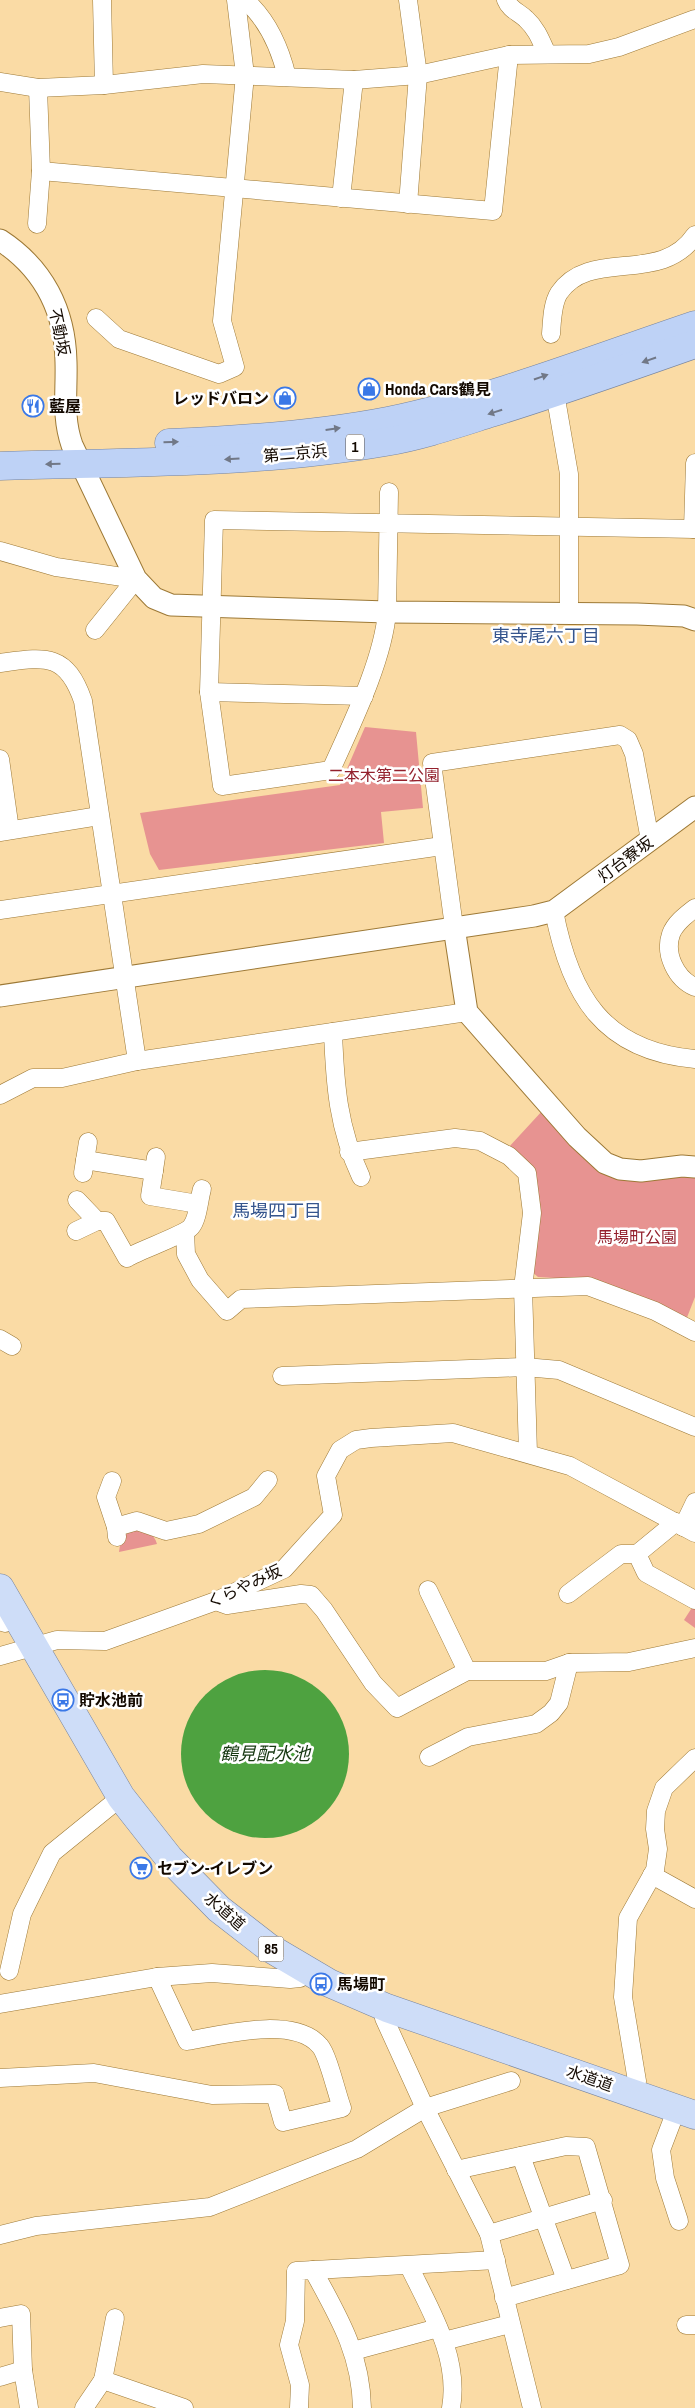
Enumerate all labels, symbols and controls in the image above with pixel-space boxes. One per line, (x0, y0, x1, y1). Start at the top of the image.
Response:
street label: 不動坂 (44, 306, 76, 358)
one-way arrow (641, 356, 656, 364)
one-way arrow (534, 372, 549, 380)
shop icon: Honda Cars鶴見 (357, 377, 381, 401)
place label: Honda Cars鶴見 (385, 378, 491, 400)
shop icon: レッドバロン (273, 386, 297, 410)
place label: レッドバロン (173, 387, 269, 409)
restaurant icon: 藍屋 (21, 394, 45, 418)
place label: 藍屋 (49, 395, 81, 417)
one-way arrow (487, 408, 502, 416)
one-way arrow (325, 425, 341, 433)
road number: 1 (346, 434, 364, 460)
one-way arrow (163, 438, 179, 446)
street label: 第二京浜 (262, 439, 328, 467)
one-way arrow (224, 455, 240, 463)
one-way arrow (44, 460, 60, 468)
district label: 東寺尾六丁目 (492, 623, 600, 648)
park label: 二本木第二公園 (328, 764, 440, 786)
street label: 灯台寮坂 (593, 831, 657, 887)
district label: 馬場四丁目 (232, 1198, 322, 1223)
park label: 馬場町公園 (597, 1226, 677, 1248)
street label: くらやみ坂 (203, 1559, 285, 1613)
bus stop icon: 貯水池前 (51, 1688, 75, 1712)
place label: 貯水池前 (79, 1689, 143, 1711)
water label: 鶴見配水池 (220, 1741, 312, 1766)
supermarket icon: セブン-イレブン (129, 1856, 153, 1880)
place label: セブン-イレブン (157, 1857, 273, 1879)
street label: 水道道 (200, 1887, 250, 1935)
road number: 85 (258, 1936, 284, 1962)
bus stop icon: 馬場町 (309, 1972, 333, 1996)
place label: 馬場町 (337, 1973, 385, 1995)
street label: 水道道 (564, 2060, 616, 2096)

